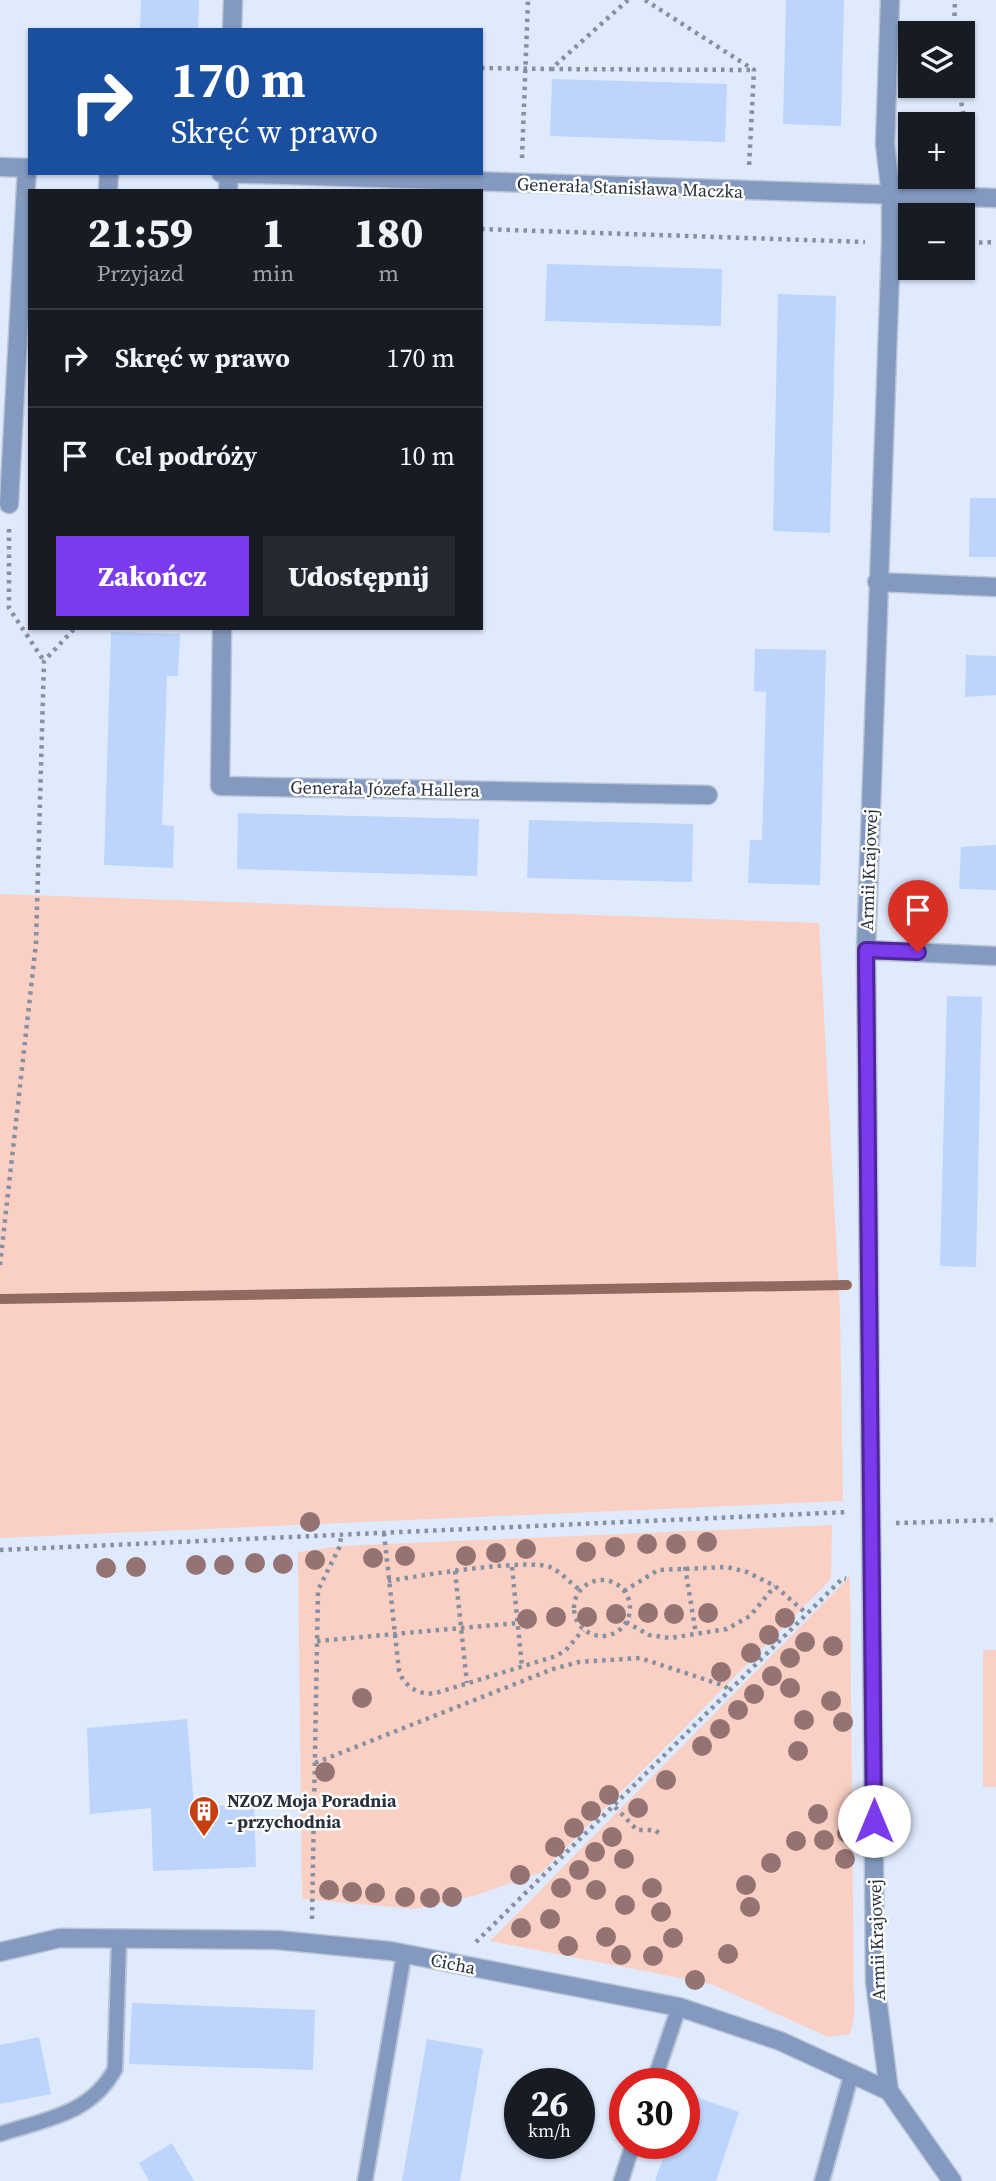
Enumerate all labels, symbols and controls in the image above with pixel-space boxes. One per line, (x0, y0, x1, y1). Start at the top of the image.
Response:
map controls (898, 21, 975, 280)
button: layers (898, 21, 975, 98)
text: 170 m (171, 46, 306, 113)
icon: right (56, 56, 147, 147)
text: Skręć w prawo (171, 110, 378, 154)
button: + (898, 112, 975, 189)
street label: Generała Stanisława Maczka (516, 171, 744, 204)
text: 21:59 (88, 203, 193, 261)
text: 1 (262, 203, 285, 261)
text: 180 (354, 203, 423, 261)
button: − (898, 203, 975, 280)
text: Przyjazd (97, 257, 184, 289)
text: min (253, 257, 294, 289)
text: m (378, 257, 399, 289)
icon: right (56, 339, 94, 377)
text: Skręć w prawo (115, 340, 290, 376)
text: 170 m (387, 340, 455, 376)
icon: arrive (56, 437, 94, 475)
text: Cel podróży (115, 438, 257, 474)
text: 10 m (400, 438, 455, 474)
button: Zakończ (56, 536, 249, 616)
button: Udostępnij (263, 536, 455, 616)
street label: Generała Józefa Hallera (290, 774, 481, 803)
street label: Armii Krajowej (854, 809, 883, 931)
pin (888, 880, 948, 952)
icon: arrive (899, 891, 937, 929)
position arrow (837, 1784, 911, 1858)
place label: NZOZ Moja Poradnia - przychodnia (227, 1788, 397, 1834)
building icon: NZOZ Moja Poradnia - przychodnia (187, 1794, 221, 1838)
street label: Armii Krajowej (862, 1879, 891, 2001)
street label: Cicha (428, 1947, 479, 1980)
speed limit sign: 30 (609, 2068, 700, 2159)
text: 26 (531, 2080, 568, 2128)
text: km/h (528, 2118, 571, 2143)

